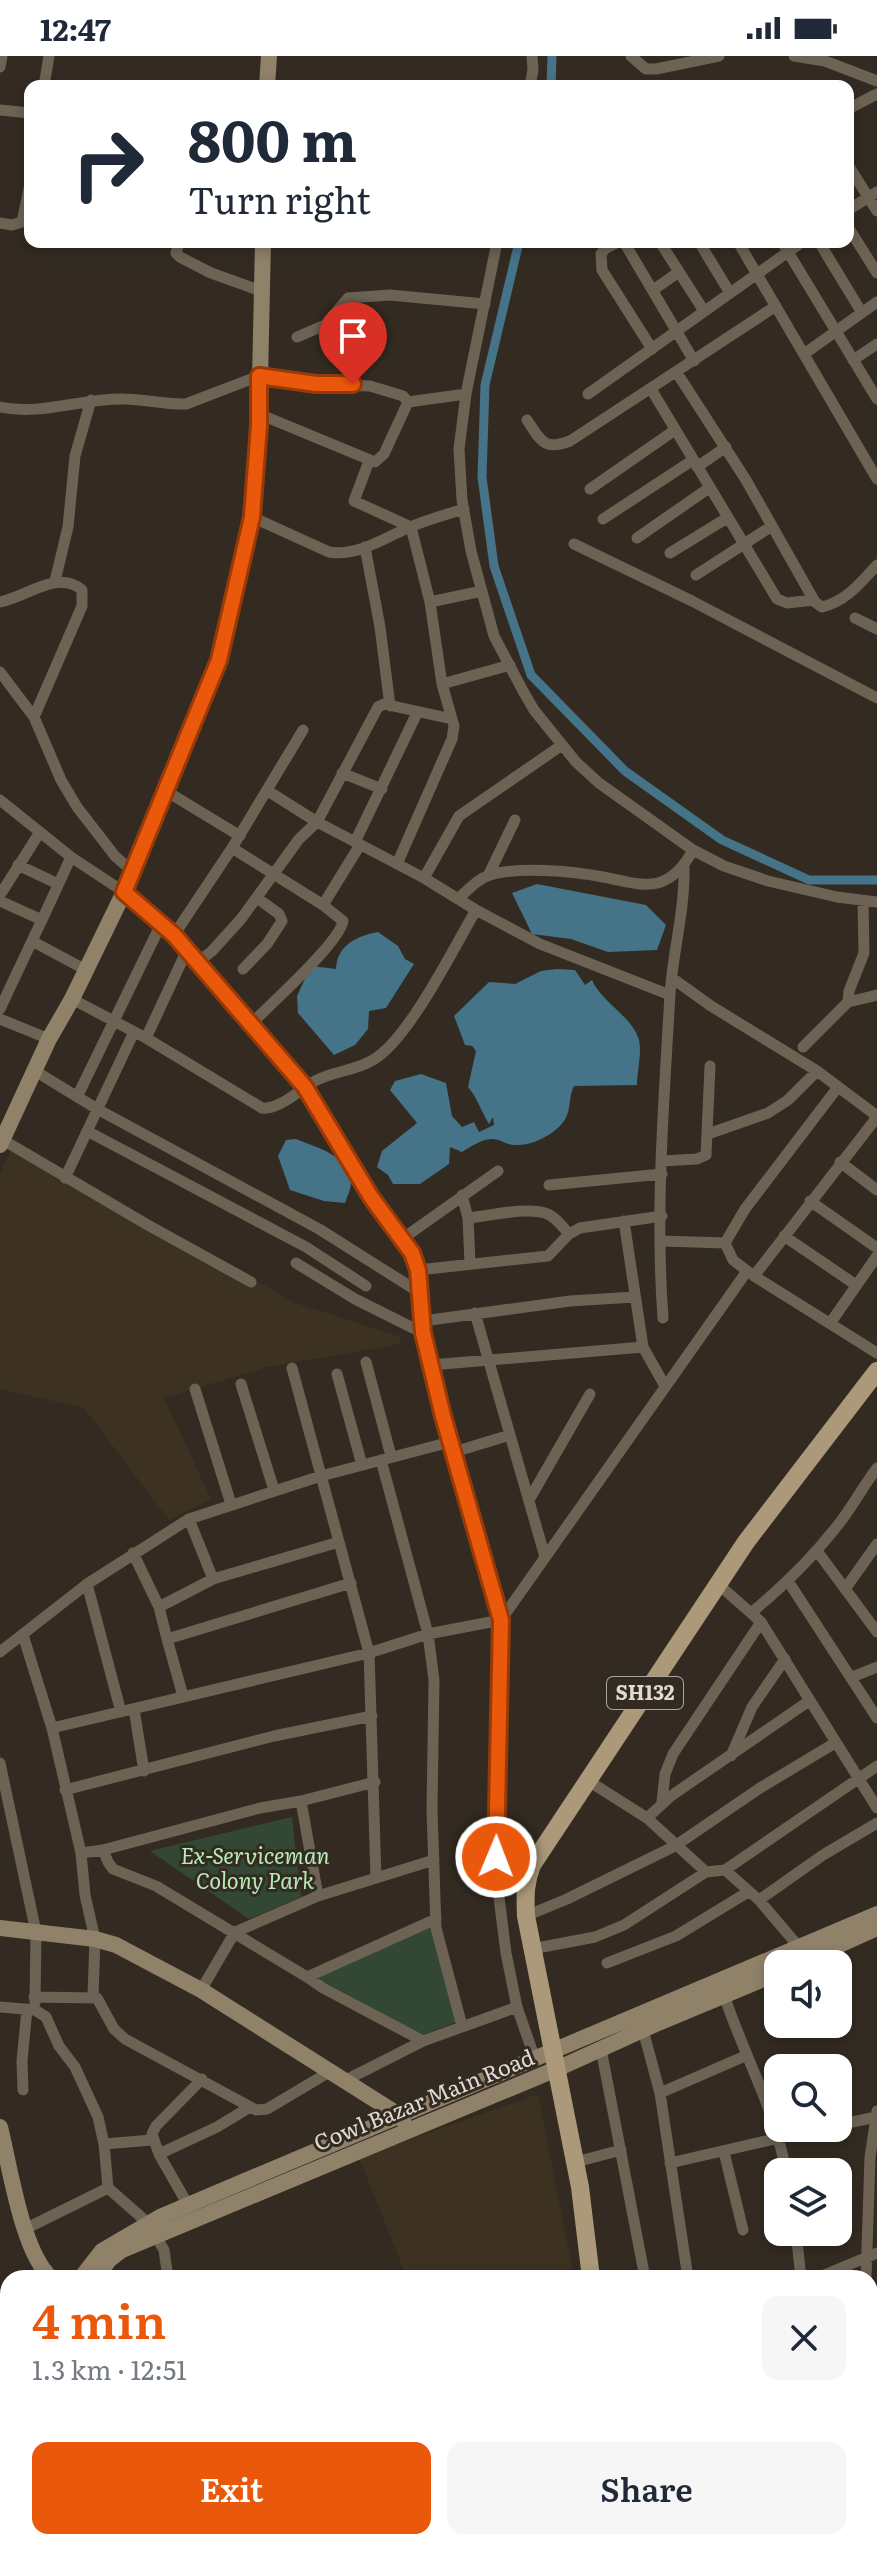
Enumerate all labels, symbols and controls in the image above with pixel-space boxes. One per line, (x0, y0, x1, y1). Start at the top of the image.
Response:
text: 12:47 (40, 6, 111, 50)
text: 800 m (188, 96, 357, 179)
icon: right (56, 112, 160, 216)
text: Turn right (188, 172, 371, 225)
pin (319, 302, 387, 384)
icon: arrive (331, 314, 375, 358)
road number: SH132 (607, 1677, 683, 1709)
position arrow (454, 1815, 538, 1899)
park label: Ex-Serviceman Colony Park (180, 1838, 330, 1896)
map controls (764, 1950, 852, 2246)
button: sound (764, 1950, 852, 2038)
street label: Cowl Bazar Main Road (308, 2039, 539, 2158)
button: search (764, 2054, 852, 2142)
button: layers (764, 2158, 852, 2246)
text: 4 min (32, 2283, 166, 2354)
button: close (762, 2296, 846, 2380)
text: 1.3 km · 12:51 (32, 2349, 187, 2388)
button: Exit (32, 2442, 431, 2534)
button: Share (447, 2442, 846, 2534)

